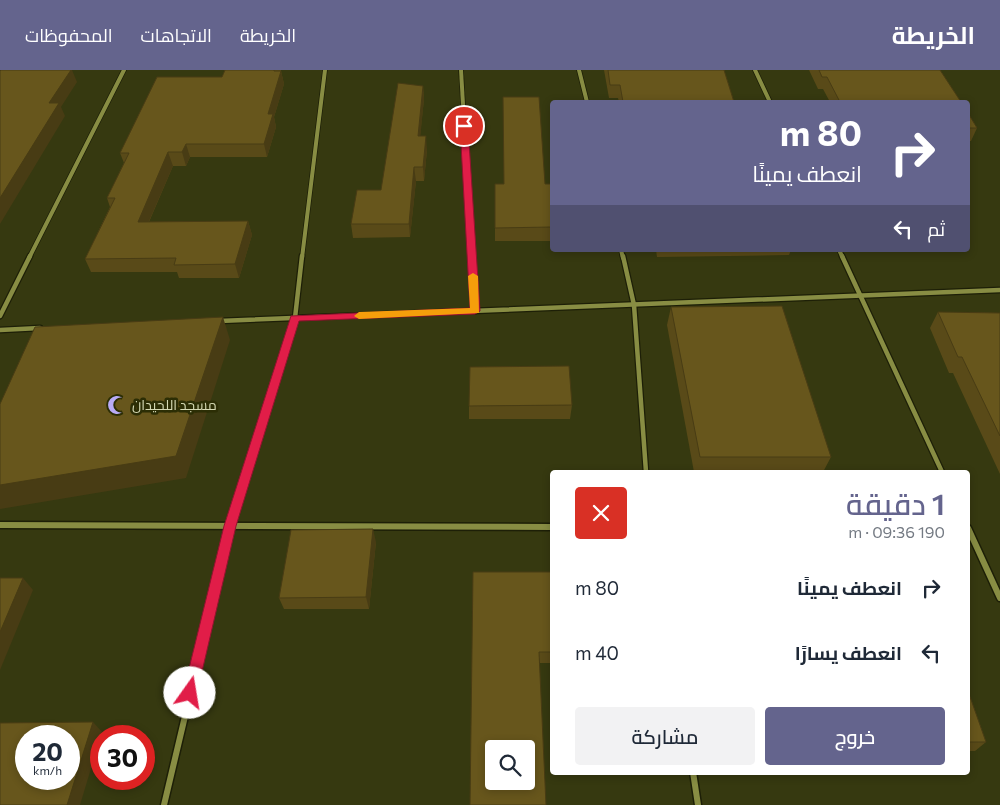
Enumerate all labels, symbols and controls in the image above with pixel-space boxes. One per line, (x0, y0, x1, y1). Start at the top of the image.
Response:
text: الخريطة (892, 20, 975, 49)
text: المحفوظات (25, 24, 113, 46)
text: الاتجاهات (141, 24, 212, 46)
text: الخريطة (240, 24, 296, 46)
pin (443, 105, 485, 147)
text: 80 m (780, 110, 862, 153)
icon: arrive (450, 112, 478, 140)
icon: right (880, 120, 945, 185)
text: انعطف يمينًا (752, 160, 862, 187)
icon: left (889, 215, 917, 243)
text: ثم (927, 217, 945, 240)
mosque icon: مسجد اللحيدان (106, 394, 128, 416)
place label: مسجد اللحيدان (132, 396, 217, 413)
text: 1 دقيقة (846, 484, 945, 521)
button: close (575, 487, 627, 539)
text: 190 m · 09:36 (848, 522, 945, 541)
icon: right (917, 574, 945, 602)
text: 80 m (575, 576, 619, 599)
text: انعطف يمينًا (797, 576, 902, 599)
icon: left (917, 639, 945, 667)
text: 40 m (575, 641, 619, 664)
text: انعطف يسارًا (795, 641, 902, 664)
position arrow (163, 666, 215, 718)
button: مشاركة (575, 707, 755, 765)
button: خروج (765, 707, 945, 765)
speed limit sign: 30 (90, 725, 155, 790)
text: 20 (32, 736, 63, 766)
map controls (485, 740, 535, 790)
button: search (485, 740, 535, 790)
text: km/h (33, 763, 62, 777)

